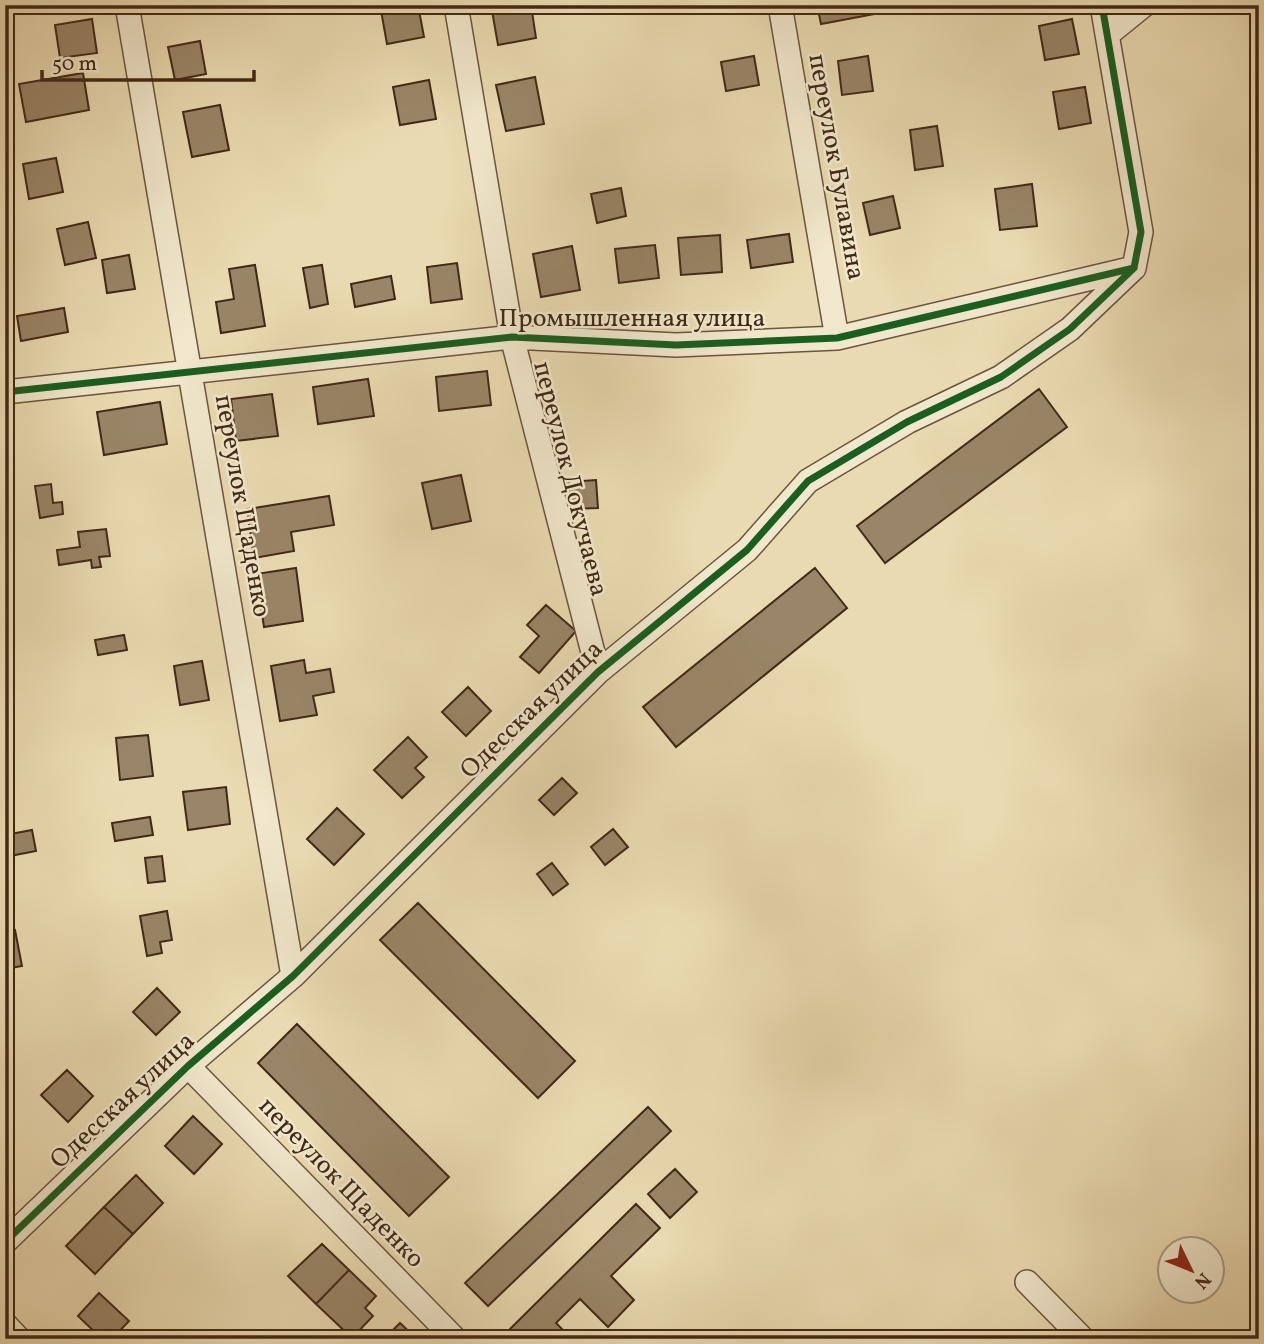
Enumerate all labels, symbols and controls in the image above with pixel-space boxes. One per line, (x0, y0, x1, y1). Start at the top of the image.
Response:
scale bar (42, 38, 254, 82)
text: 50 m (52, 50, 97, 79)
street label: переулок Булавина (798, 51, 874, 283)
street label: Промышленная улица (499, 301, 765, 337)
street label: переулок Докучаева (523, 358, 617, 600)
street label: переулок Щаденко (205, 392, 279, 620)
street label: Одесская улица (452, 632, 612, 788)
street label: Одесская улица (43, 1024, 203, 1178)
street label: переулок Щаденко (250, 1089, 432, 1277)
north arrow (1156, 1236, 1226, 1306)
text: N (1188, 1266, 1216, 1294)

